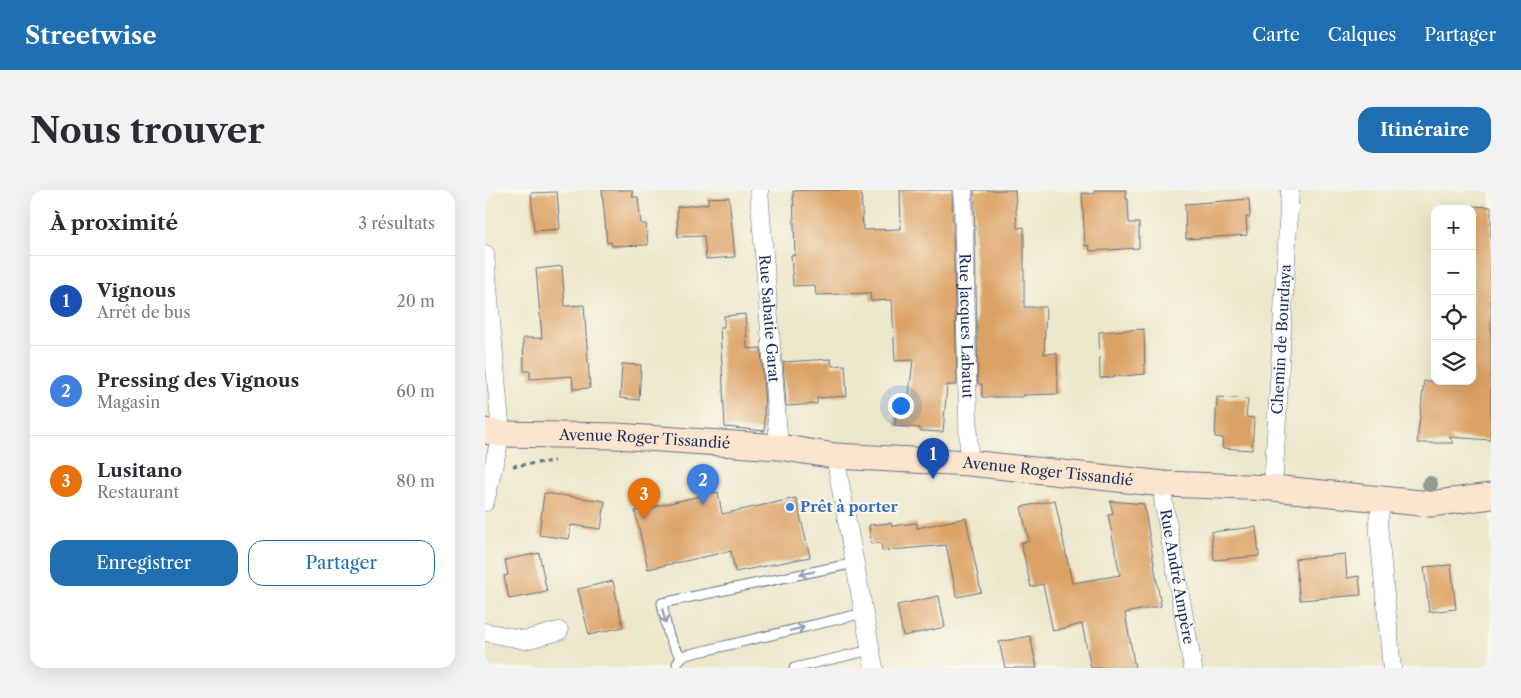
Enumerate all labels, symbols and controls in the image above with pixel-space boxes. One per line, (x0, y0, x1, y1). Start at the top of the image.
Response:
text: Streetwise (25, 21, 157, 50)
text: Carte (1252, 24, 1300, 46)
text: Calques (1328, 24, 1396, 46)
text: Partager (1424, 24, 1496, 46)
button: Itinéraire (1358, 107, 1491, 153)
text: Nous trouver (30, 109, 265, 152)
map controls (1431, 205, 1476, 385)
button: + (1431, 205, 1476, 250)
text: À proximité (50, 210, 178, 235)
text: 3 résultats (358, 213, 435, 233)
button: − (1431, 250, 1476, 295)
street label: Rue Jacques Labatut (955, 253, 978, 400)
street label: Rue Sabatie Garat (755, 254, 784, 384)
street label: Chemin de Bourdaya (1267, 263, 1295, 415)
text: Vignous (97, 279, 176, 302)
text: 1 (62, 291, 70, 311)
text: 20 m (396, 291, 435, 311)
button: locate (1431, 295, 1476, 340)
text: Arrêt de bus (97, 302, 190, 322)
button: layers (1431, 340, 1476, 385)
text: Pressing des Vignous (97, 369, 299, 392)
text: 2 (61, 381, 71, 401)
text: 60 m (396, 381, 435, 401)
text: Magasin (97, 392, 160, 412)
your location (888, 393, 914, 419)
street label: Avenue Roger Tissandié (558, 425, 731, 453)
pin: 1 (917, 438, 949, 479)
street label: Avenue Roger Tissandié (961, 453, 1134, 490)
text: Lusitano (97, 459, 182, 482)
pin: 2 (687, 464, 719, 505)
text: 3 (61, 471, 71, 491)
text: 80 m (396, 471, 435, 491)
pin: 3 (628, 478, 660, 519)
text: Restaurant (97, 482, 179, 502)
place label: Prêt à porter (800, 497, 898, 516)
marker: Prêt à porter (784, 501, 796, 513)
street label: Rue André Ampère (1156, 508, 1199, 646)
button: Enregistrer (50, 540, 238, 586)
button: Partager (248, 540, 435, 586)
one-way arrow (800, 569, 816, 578)
one-way arrow (660, 608, 670, 624)
one-way arrow (788, 624, 804, 633)

